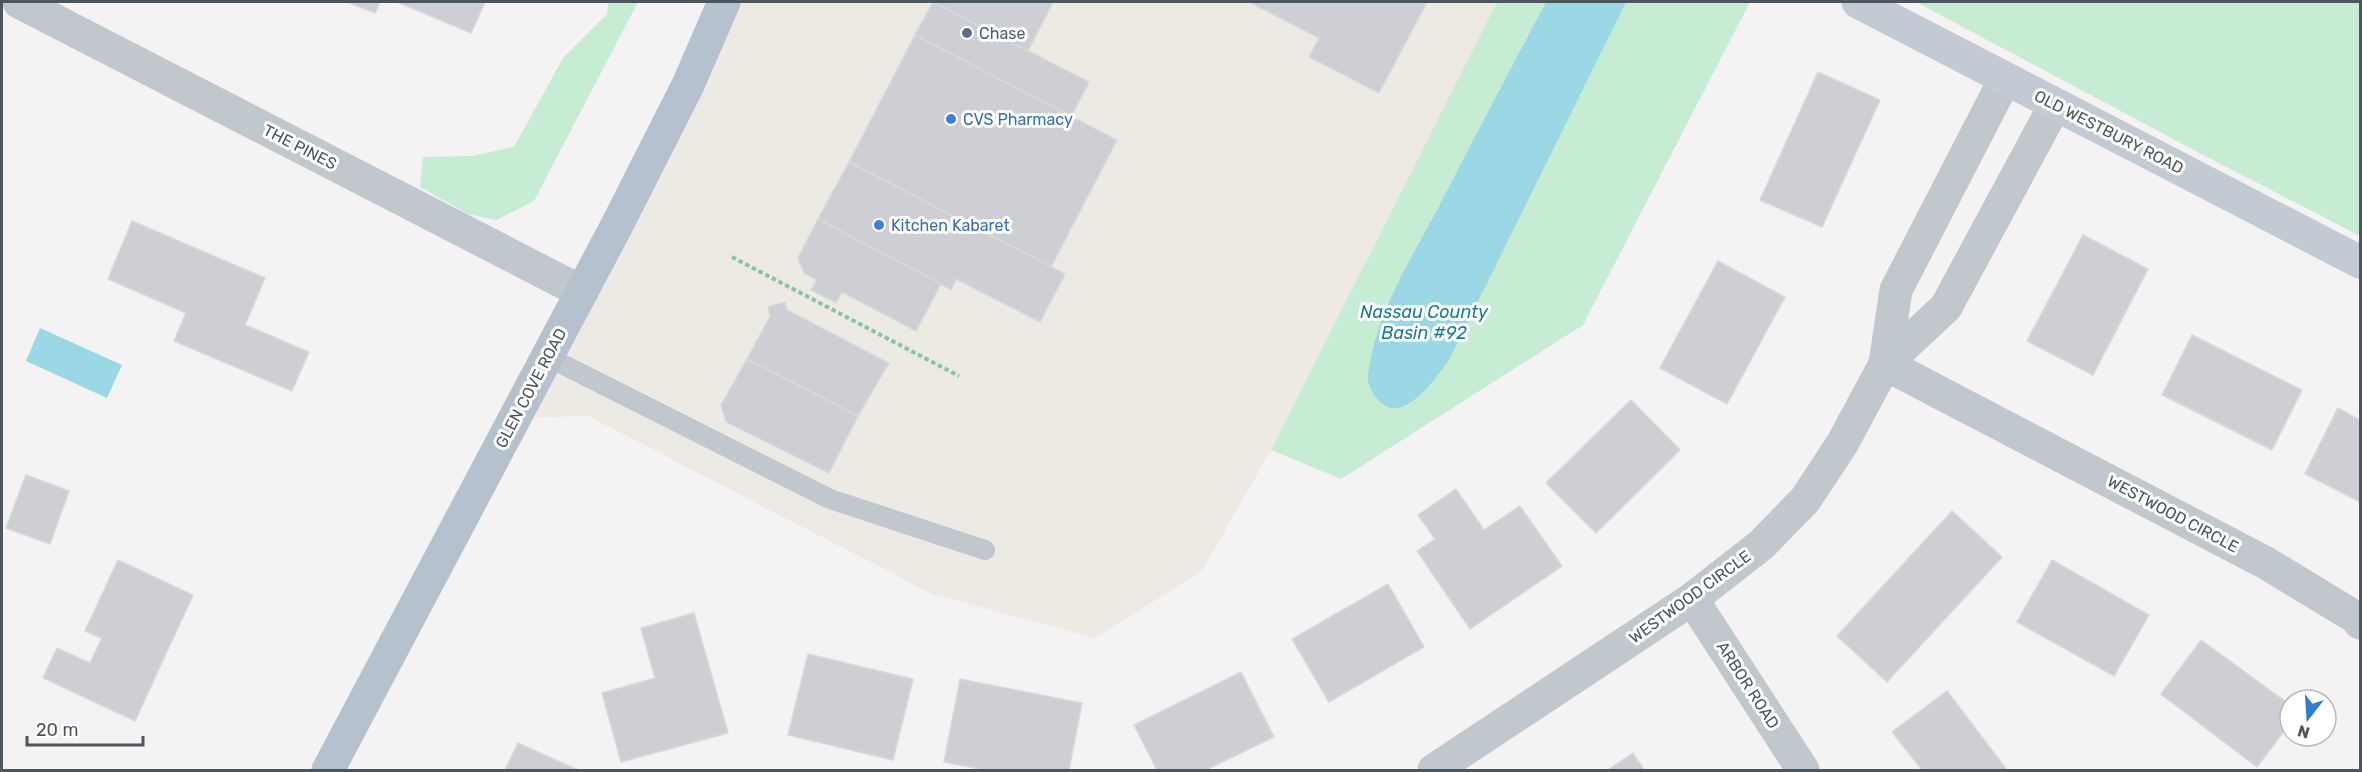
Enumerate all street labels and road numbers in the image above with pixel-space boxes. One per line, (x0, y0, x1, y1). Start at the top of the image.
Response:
street label: OLD WESTBURY ROAD (2031, 86, 2187, 178)
street label: THE PINES (260, 120, 340, 174)
street label: GLEN COVE ROAD (491, 325, 571, 451)
street label: WESTWOOD CIRCLE (2104, 471, 2242, 557)
street label: WESTWOOD CIRCLE (1625, 546, 1755, 648)
street label: ARBOR ROAD (1713, 638, 1783, 732)

